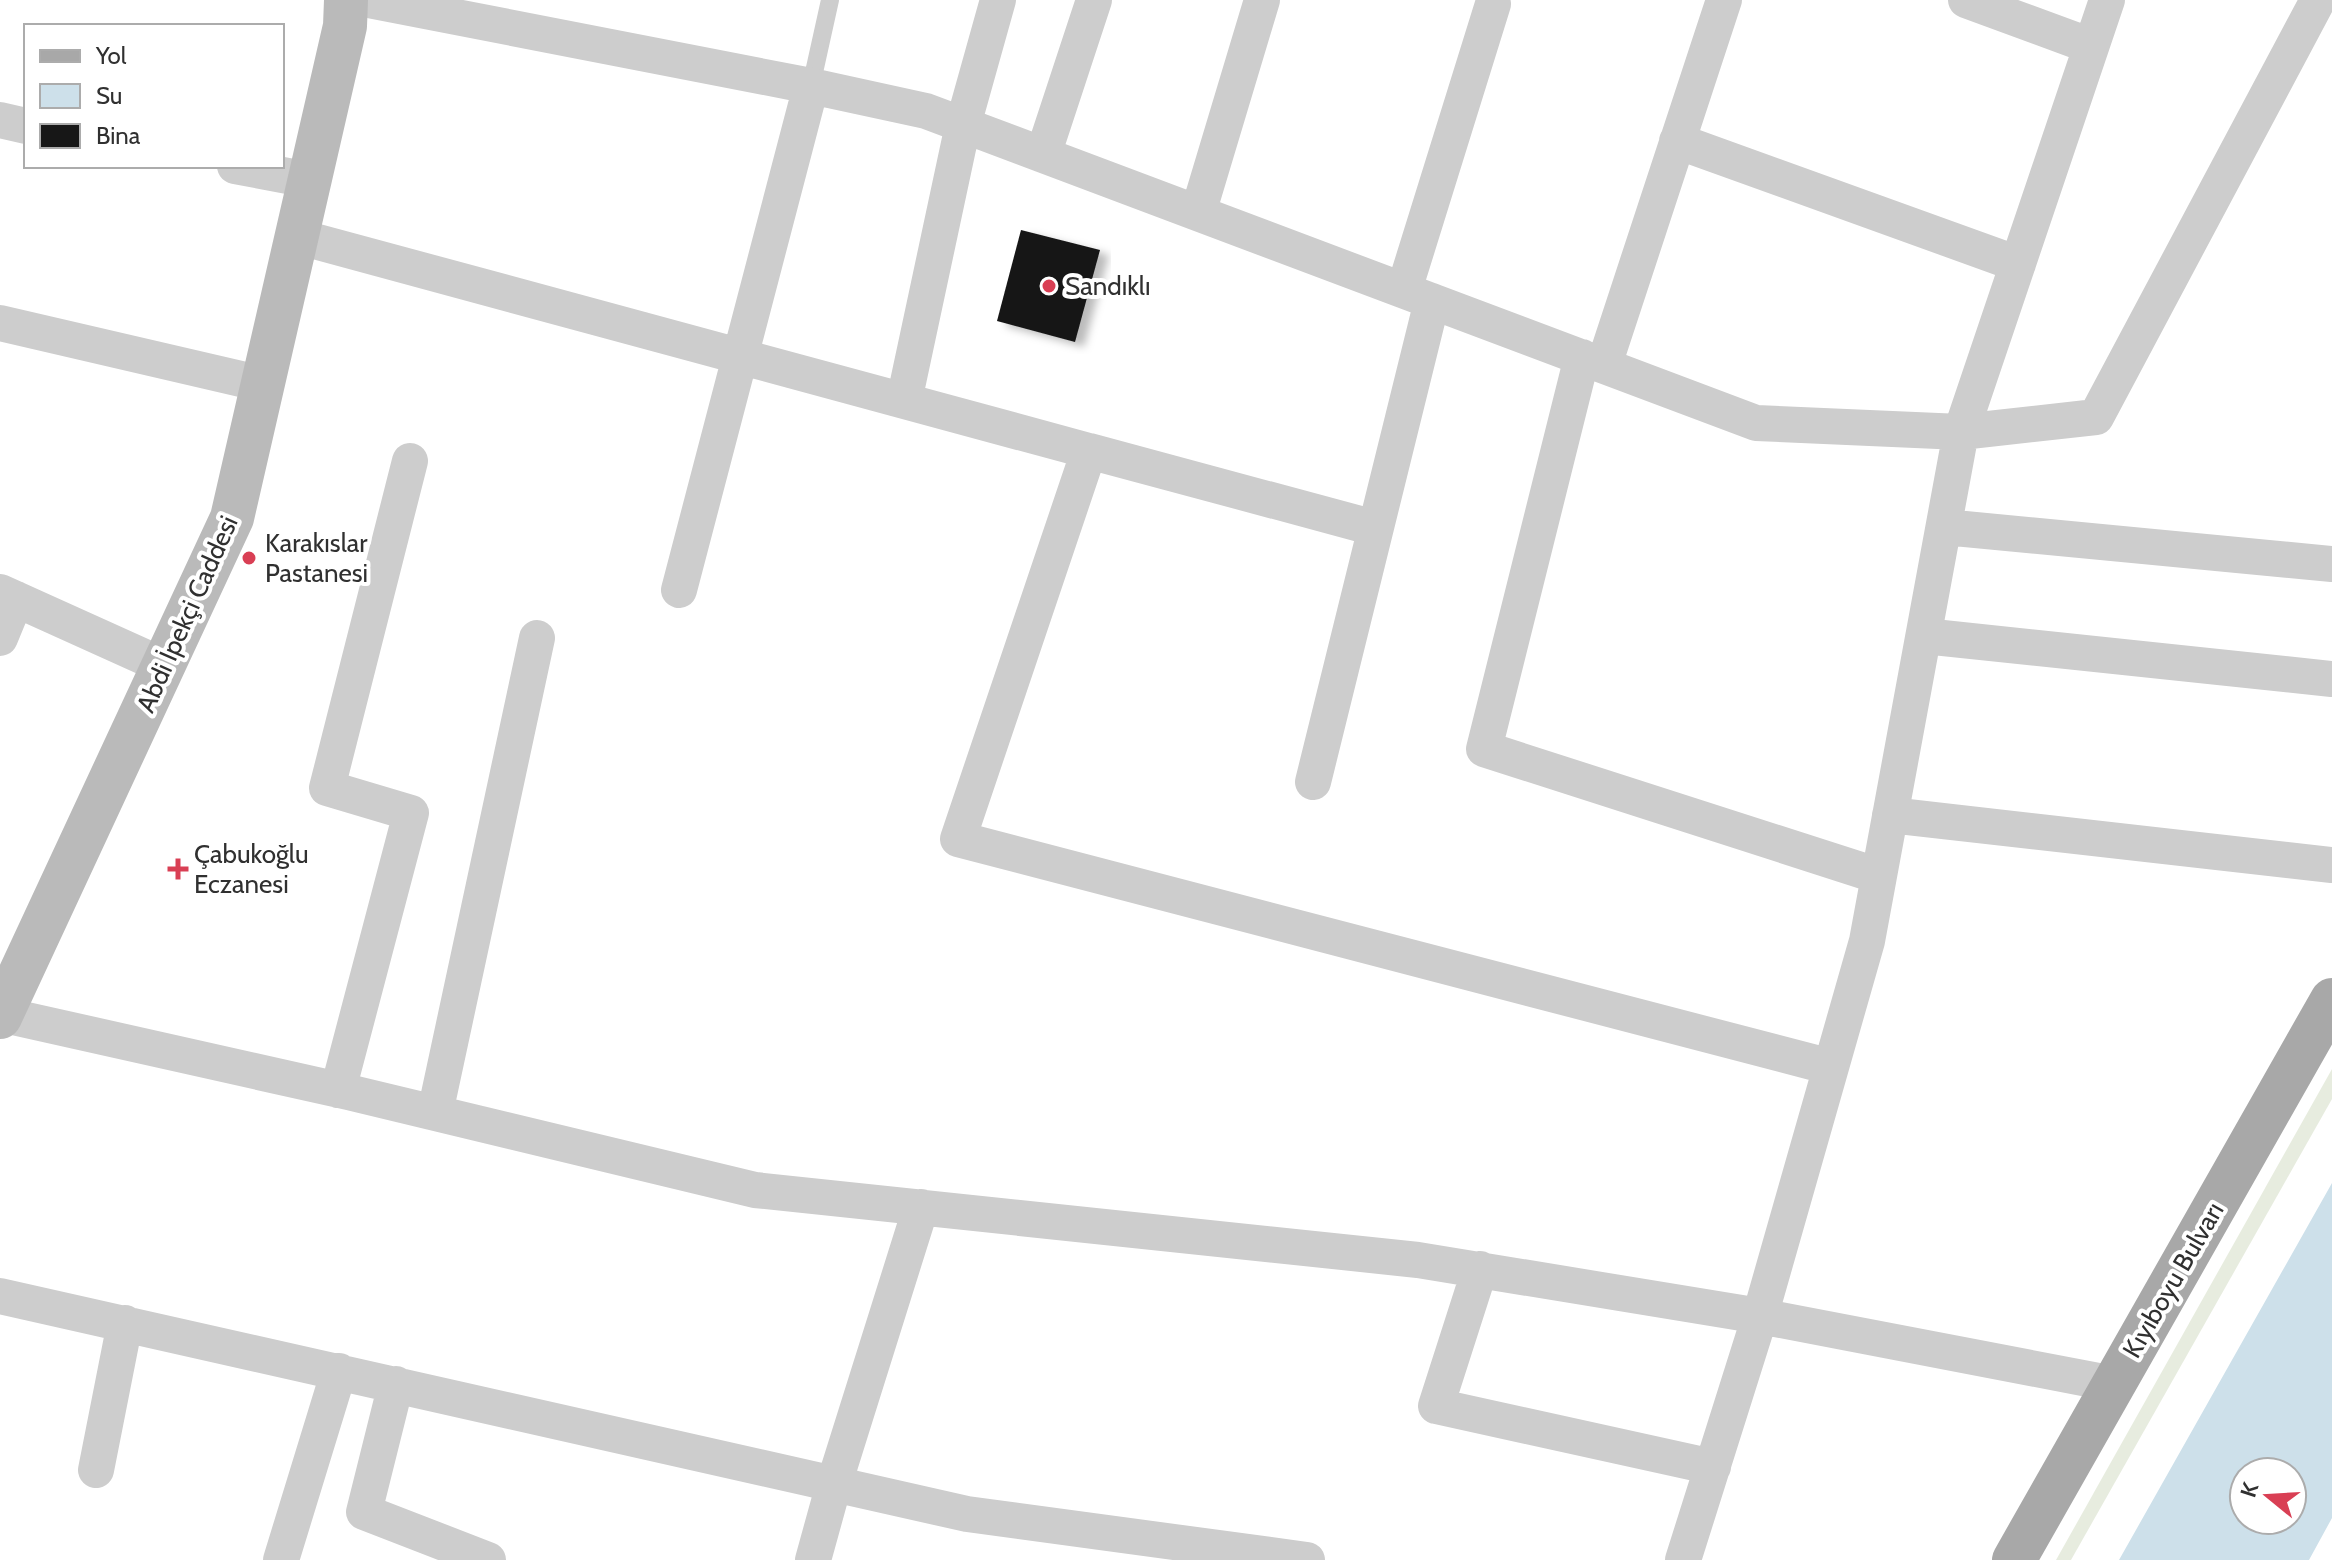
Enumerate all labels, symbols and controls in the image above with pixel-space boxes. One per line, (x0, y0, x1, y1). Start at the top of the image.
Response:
legend (24, 24, 284, 168)
text: Yol (95, 41, 127, 70)
text: Su (96, 81, 122, 110)
text: Bina (96, 121, 141, 150)
place label: Sandıklı (1065, 270, 1150, 302)
marker: Sandıklı (1040, 277, 1058, 295)
street label: Abdi İpekçi Caddesi (129, 511, 245, 717)
place label: Karakıslar Pastanesi (265, 527, 368, 589)
marker: Karakıslar Pastanesi (240, 549, 258, 567)
place label: Çabukoğlu Eczanesi (194, 838, 309, 900)
marker: Çabukoğlu Eczanesi (169, 860, 187, 878)
street label: Kıyıboyu Bulvarı (2116, 1197, 2230, 1363)
north arrow (2228, 1456, 2308, 1536)
text: K (2234, 1479, 2264, 1501)

